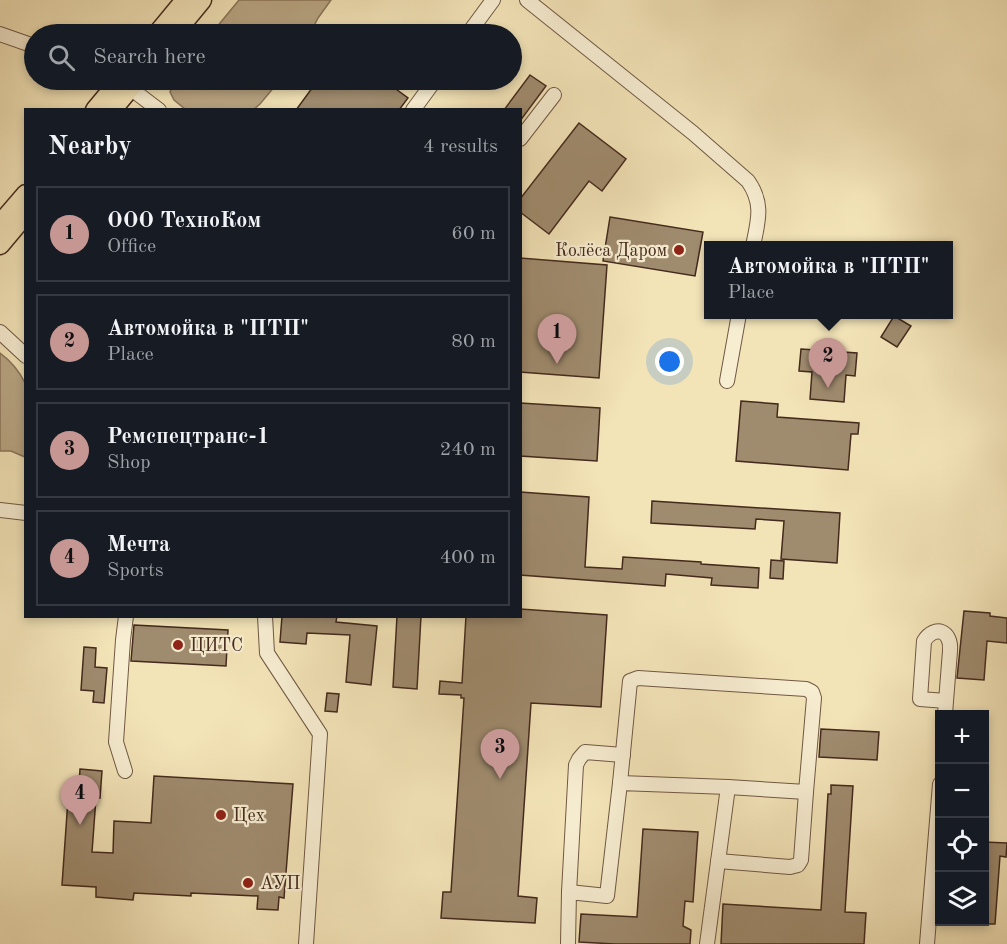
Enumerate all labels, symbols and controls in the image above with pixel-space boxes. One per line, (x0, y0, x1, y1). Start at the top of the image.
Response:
search box (24, 24, 522, 90)
icon: search (45, 41, 78, 74)
text: Search here (93, 46, 206, 68)
text: Nearby (48, 134, 132, 160)
text: 4 results (423, 137, 498, 157)
text: ООО ТехноКом (107, 210, 261, 232)
text: 1 (64, 224, 75, 244)
text: 60 m (451, 224, 496, 244)
text: Office (107, 237, 156, 257)
popup (704, 241, 953, 319)
place label: Колёса Даром (555, 242, 667, 260)
marker: Колёса Даром (672, 243, 686, 257)
text: Автомойка в "ПТП" (728, 256, 929, 278)
text: Place (728, 283, 774, 303)
pin: 1 (538, 314, 576, 364)
text: Автомойка в "ПТП" (107, 318, 309, 340)
text: 2 (64, 332, 75, 352)
text: 80 m (451, 332, 496, 352)
pin: 2 (808, 338, 848, 388)
text: Place (107, 345, 154, 365)
your location (655, 347, 684, 376)
text: Ремспецтранс-1 (107, 426, 269, 448)
text: 3 (64, 440, 75, 460)
text: 240 m (440, 440, 496, 460)
text: Shop (107, 453, 151, 473)
text: Мечта (107, 534, 170, 556)
text: 4 (64, 548, 75, 568)
text: 400 m (440, 548, 496, 568)
text: Sports (107, 561, 164, 581)
place label: ЦИТС (190, 637, 243, 655)
marker: ЦИТС (171, 638, 185, 652)
map controls (935, 710, 989, 926)
button: + (935, 710, 989, 764)
pin: 3 (480, 730, 520, 779)
button: − (935, 764, 989, 818)
pin: 4 (60, 776, 100, 825)
place label: Цех (233, 807, 265, 825)
marker: Цех (214, 808, 228, 822)
button: locate (935, 818, 989, 872)
button: layers (935, 872, 989, 926)
place label: АУП (260, 875, 301, 893)
marker: АУП (241, 876, 255, 890)

